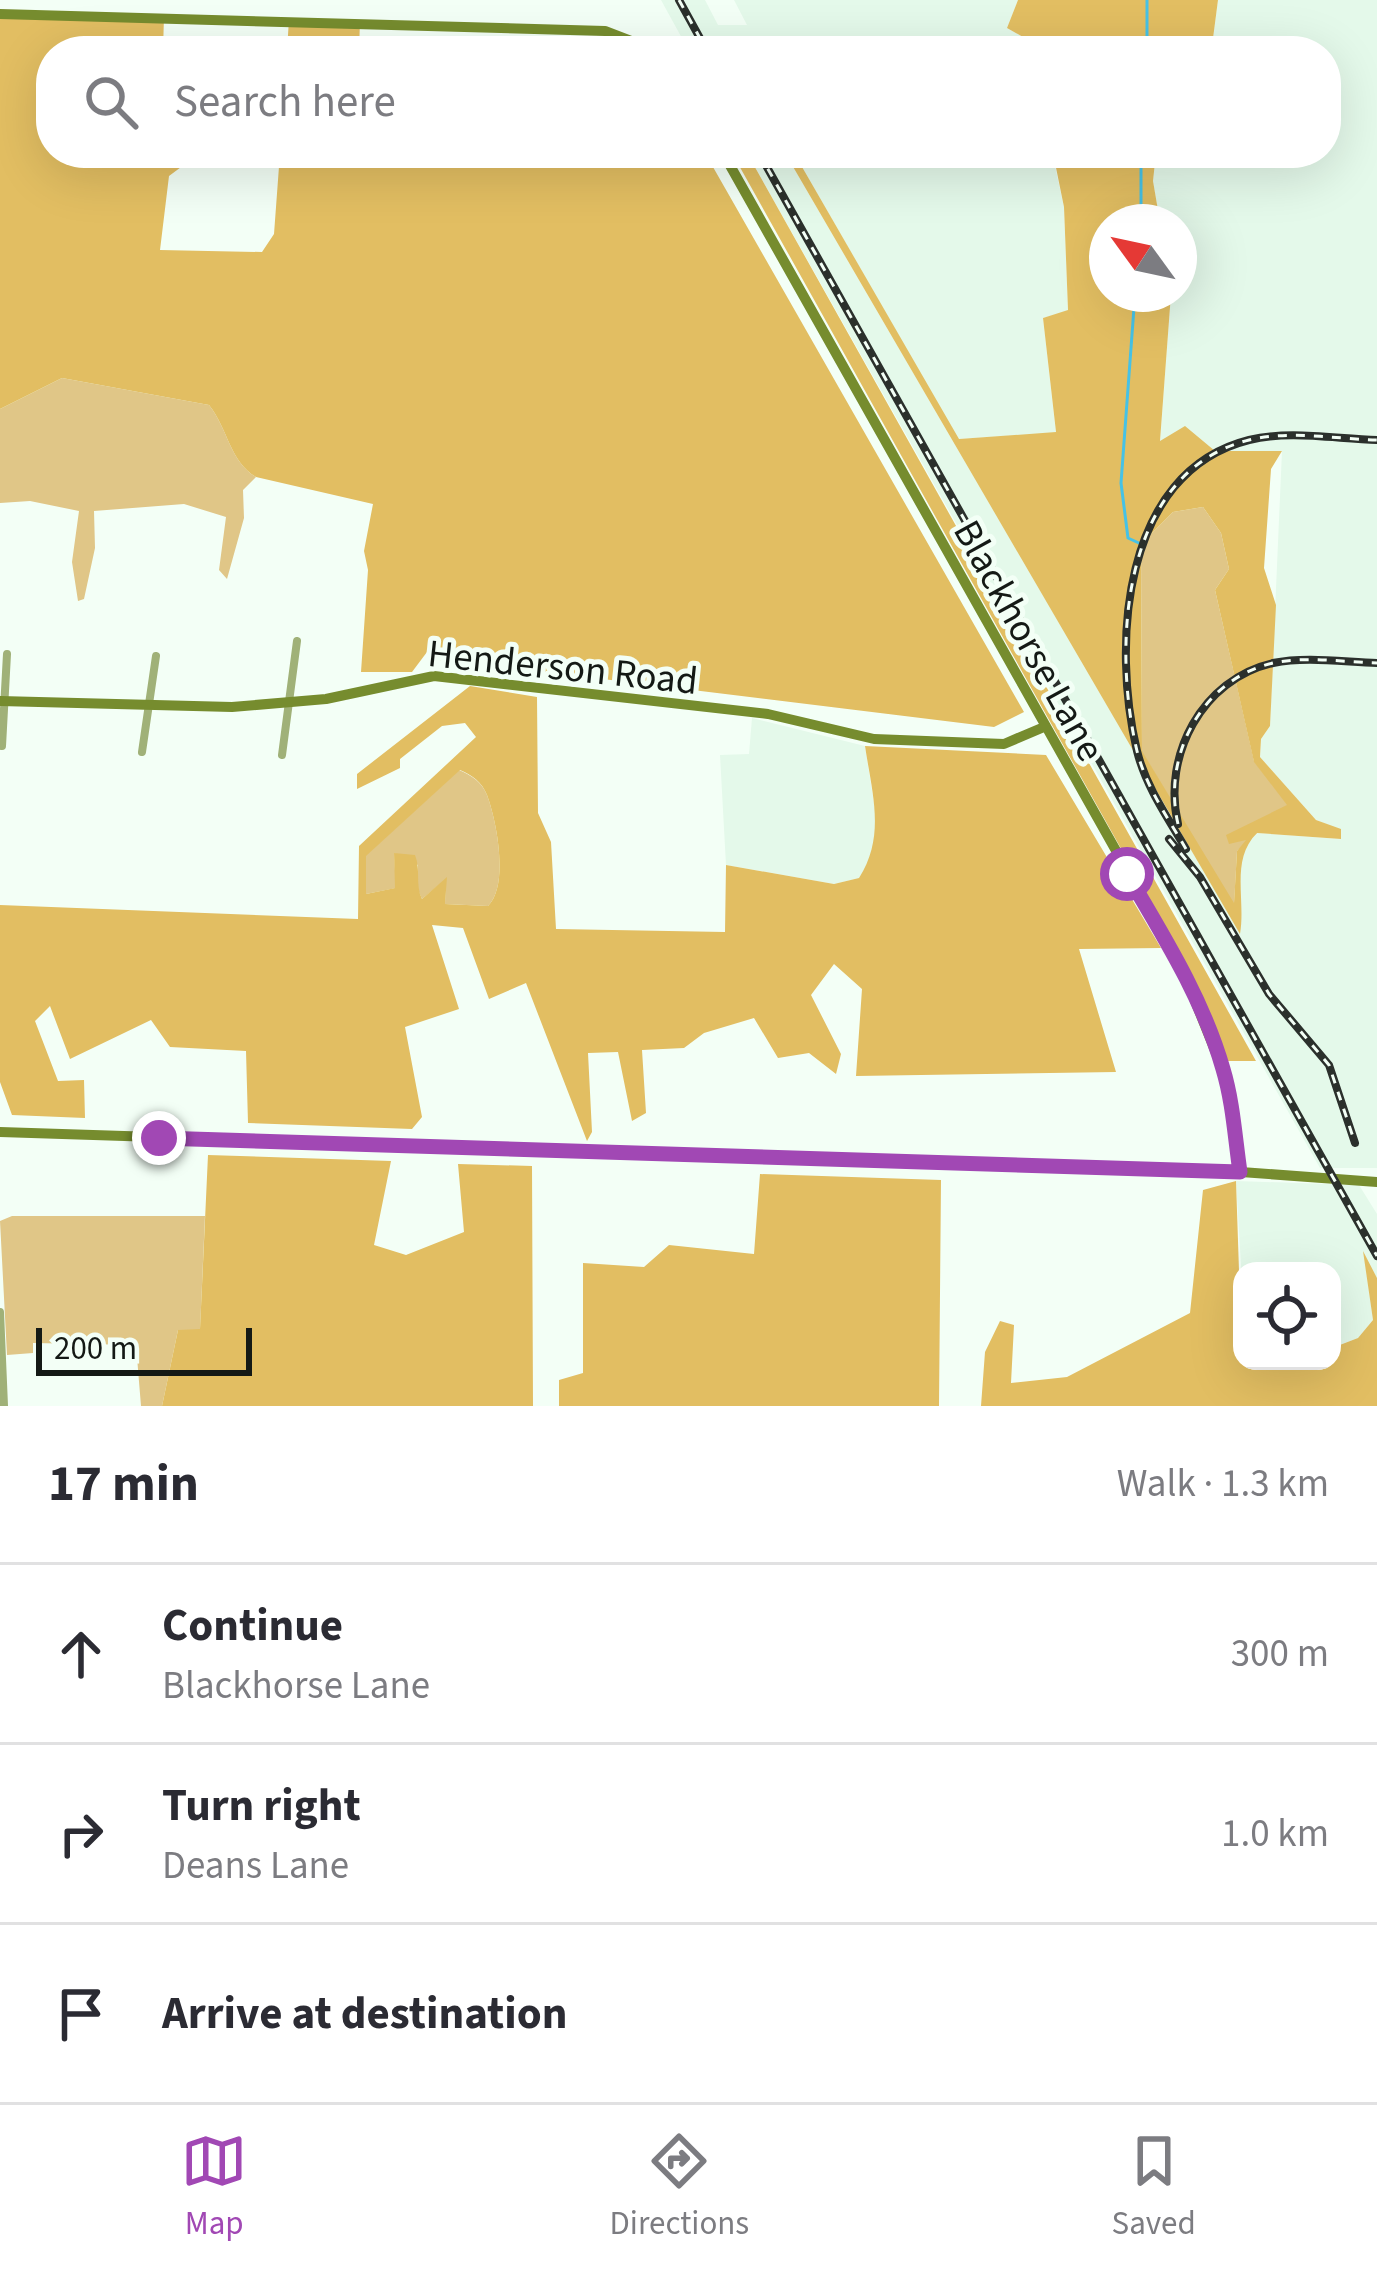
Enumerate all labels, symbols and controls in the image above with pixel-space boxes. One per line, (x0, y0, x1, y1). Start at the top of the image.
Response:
search box (36, 36, 1341, 168)
icon: search (78, 69, 144, 135)
text: Search here (174, 70, 396, 134)
north arrow (1089, 204, 1197, 312)
street label: Blackhorse Lane (939, 510, 1118, 772)
street label: Henderson Road (425, 626, 700, 710)
route start (1100, 847, 1154, 901)
route end (132, 1111, 186, 1165)
map controls (1233, 1262, 1341, 1370)
button: locate (1233, 1262, 1341, 1370)
scale bar (36, 1322, 252, 1375)
text: 200 m (54, 1325, 137, 1372)
text: 17 min (48, 1448, 199, 1520)
text: Walk · 1.3 km (1117, 1456, 1329, 1512)
text: Continue (162, 1594, 343, 1658)
icon: ahead (48, 1621, 114, 1687)
text: 300 m (1231, 1626, 1329, 1682)
text: Blackhorse Lane (162, 1658, 430, 1714)
text: Turn right (162, 1774, 361, 1838)
icon: right (48, 1801, 114, 1867)
text: 1.0 km (1221, 1806, 1329, 1862)
text: Deans Lane (162, 1838, 349, 1894)
icon: arrive (48, 1981, 114, 2047)
text: Arrive at destination (162, 1982, 567, 2046)
tab: Map (181, 2128, 247, 2247)
tab: Directions (610, 2128, 749, 2247)
tab: Saved (1112, 2128, 1196, 2247)

